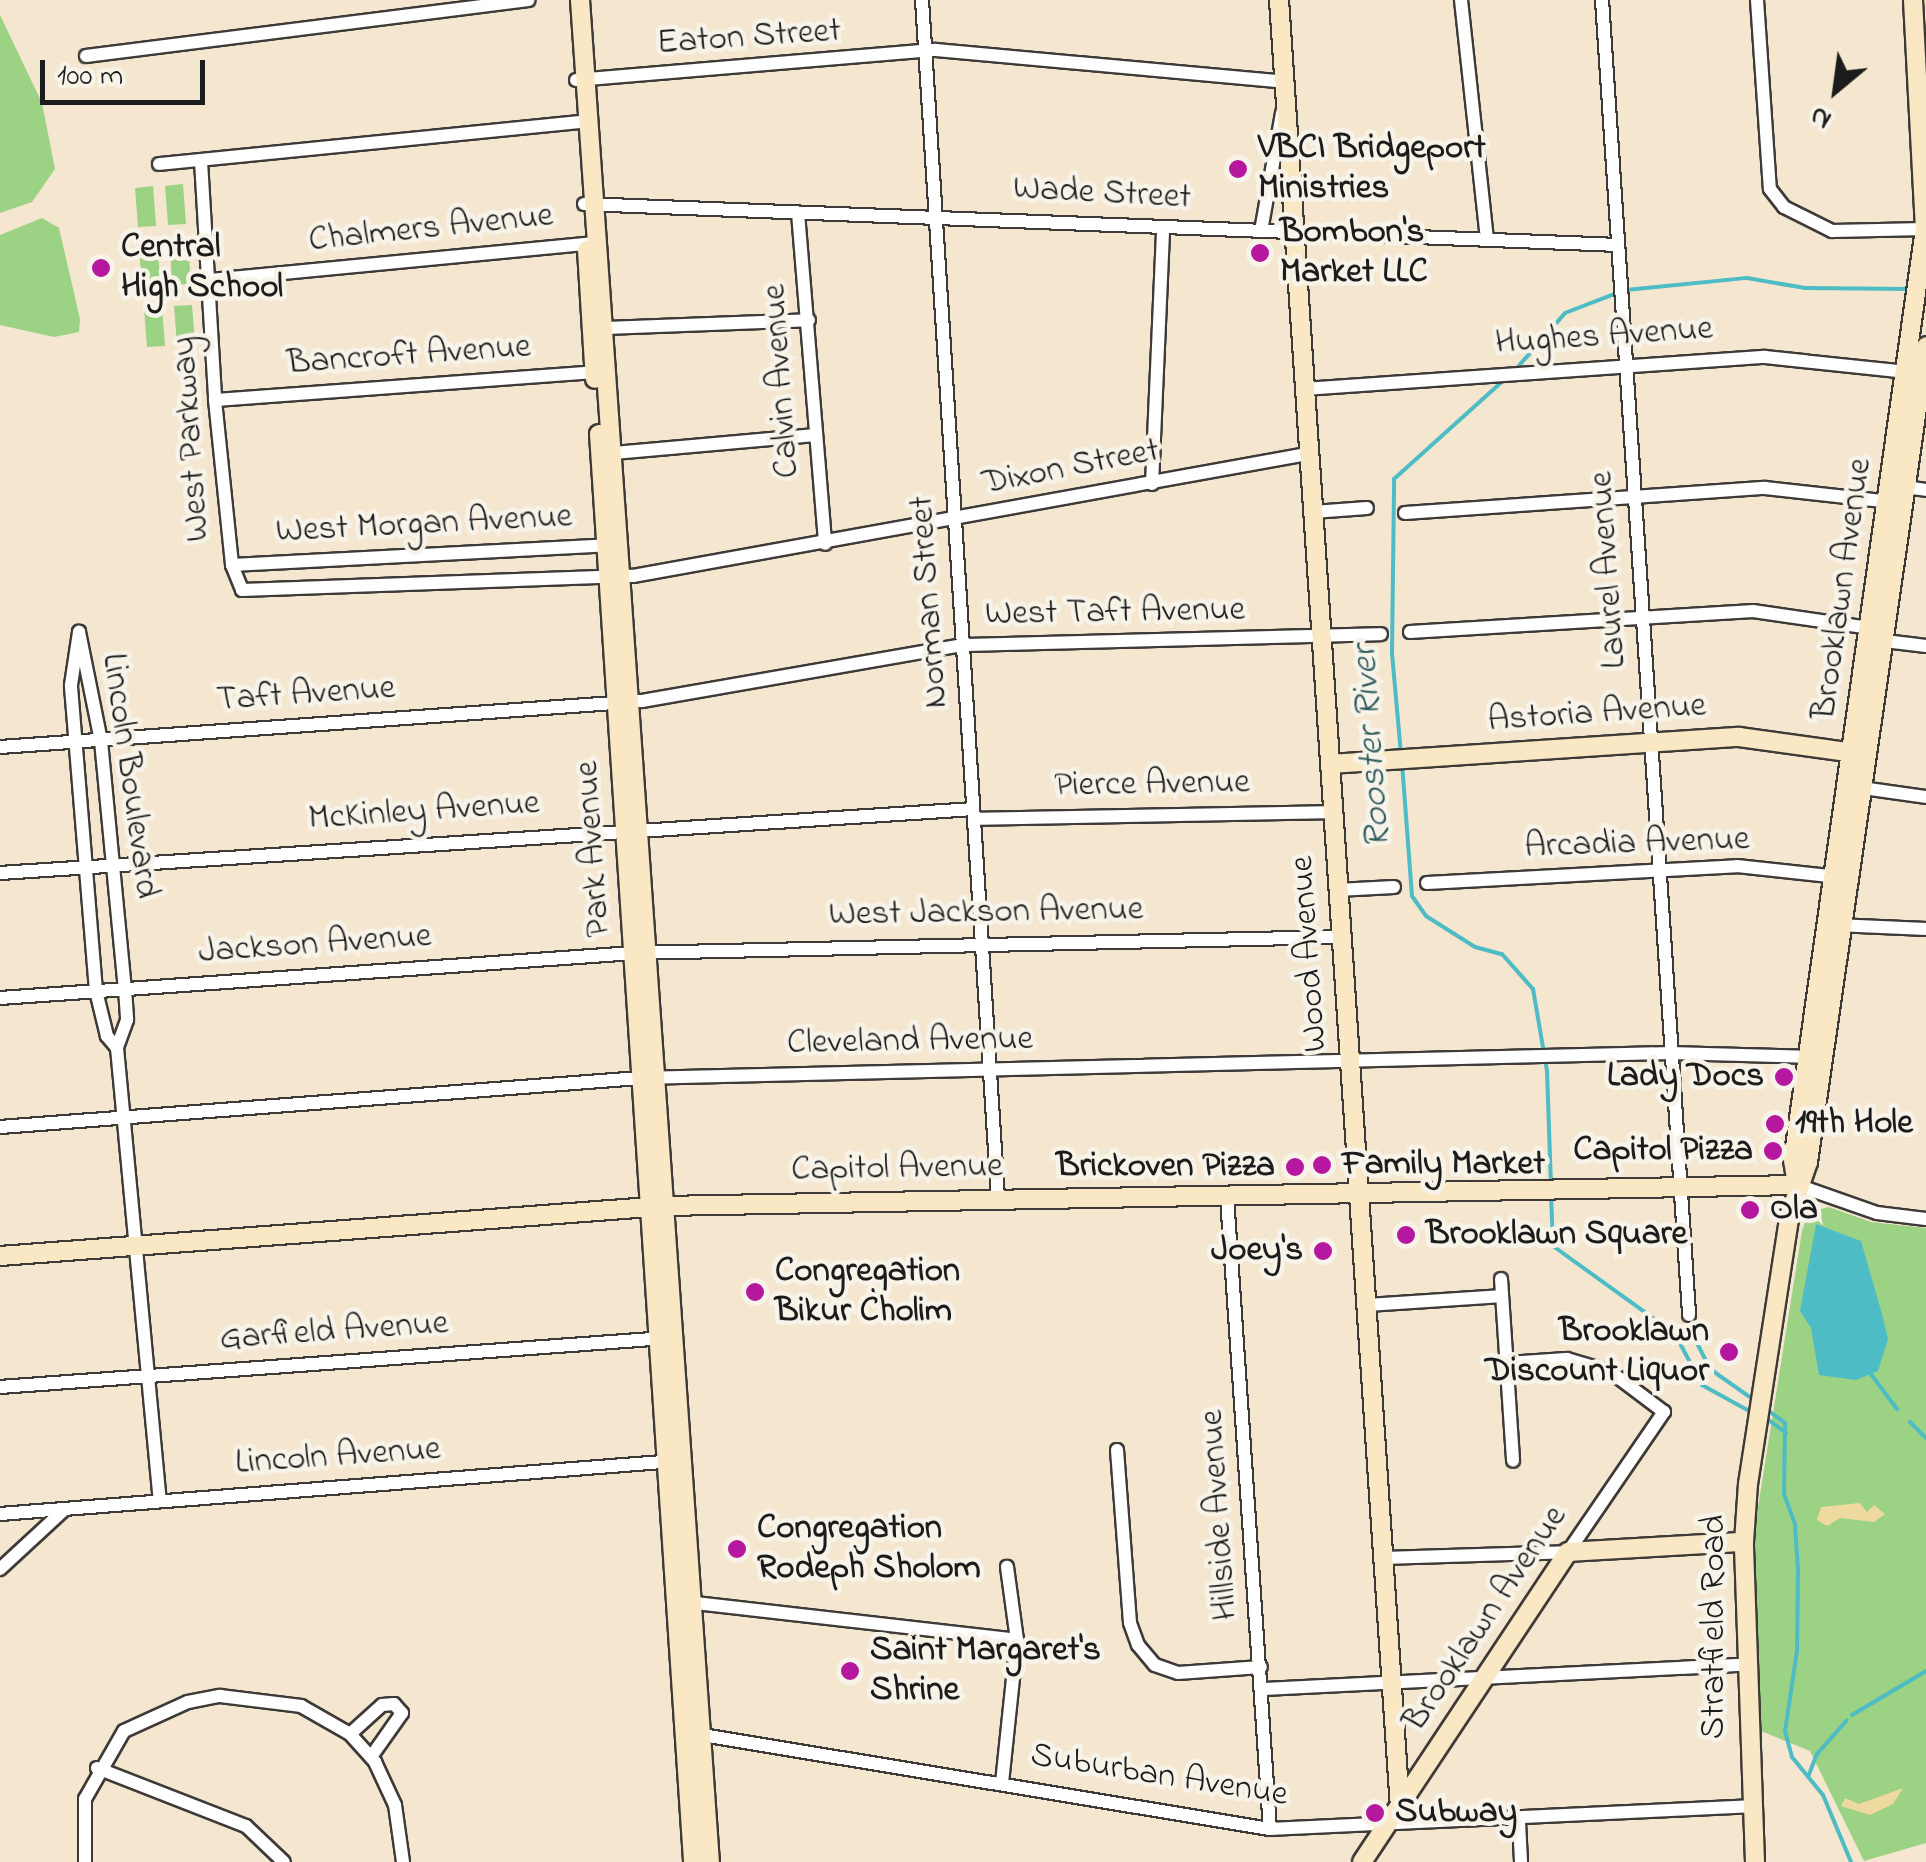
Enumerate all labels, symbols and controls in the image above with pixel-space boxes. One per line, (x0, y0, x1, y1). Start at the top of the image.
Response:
street label: Eaton Street (656, 11, 842, 65)
scale bar (45, 40, 210, 102)
north arrow (1786, 40, 1886, 140)
text: 100 m (57, 55, 123, 99)
text: N (1803, 94, 1839, 139)
place label: VBCI Bridgeport Ministries (1258, 128, 1486, 210)
marker: VBCI Bridgeport Ministries (1227, 158, 1249, 180)
street label: Wade Street (1012, 168, 1192, 220)
street label: Chalmers Avenue (307, 195, 555, 263)
place label: Bombon's Market LLC (1280, 212, 1428, 294)
place label: Central High School (121, 227, 283, 309)
marker: Bombon's Market LLC (1249, 242, 1271, 264)
marker: Central High School (90, 257, 112, 279)
street label: Calvin Avenue (754, 283, 810, 479)
street label: Hughes Avenue (1494, 308, 1714, 366)
street label: Bancroft Avenue (286, 327, 532, 385)
street label: West Parkway (164, 335, 220, 543)
street label: Dixon Street (979, 430, 1163, 506)
street label: Brooklawn Avenue (1804, 456, 1882, 722)
street label: Laurel Avenue (1581, 470, 1637, 670)
street label: Norman Street (902, 494, 958, 710)
street label: West Morgan Avenue (275, 496, 573, 554)
street label: West Taft Avenue (985, 590, 1245, 636)
water label: Rooster River (1343, 644, 1403, 850)
street label: Lincoln Boulevard (91, 651, 167, 901)
street label: Taft Avenue (215, 668, 397, 722)
street label: Astoria Avenue (1486, 685, 1708, 743)
street label: Park Avenue (567, 759, 621, 939)
street label: Pierce Avenue (1054, 762, 1250, 808)
street label: McKinley Avenue (307, 783, 541, 841)
street label: Arcadia Avenue (1524, 819, 1750, 869)
street label: Wood Avenue (1282, 854, 1338, 1054)
street label: West Jackson Avenue (828, 889, 1144, 937)
street label: Jackson Avenue (197, 916, 433, 974)
street label: Cleveland Avenue (787, 1019, 1033, 1065)
place label: Lady Docs (1607, 1056, 1764, 1098)
marker: Lady Docs (1773, 1066, 1795, 1088)
place label: 19th Hole (1795, 1103, 1913, 1145)
marker: 19th Hole (1764, 1113, 1786, 1135)
place label: Capitol Pizza (1573, 1130, 1753, 1172)
marker: Capitol Pizza (1762, 1140, 1784, 1162)
place label: Family Market (1342, 1144, 1545, 1186)
street label: Capitol Avenue (791, 1146, 1003, 1192)
place label: Brickoven Pizza (1056, 1146, 1275, 1188)
marker: Family Market (1311, 1154, 1333, 1176)
marker: Brickoven Pizza (1284, 1156, 1306, 1178)
place label: Ola (1770, 1189, 1818, 1231)
marker: Ola (1739, 1199, 1761, 1221)
place label: Brooklawn Square (1426, 1214, 1687, 1256)
marker: Brooklawn Square (1395, 1224, 1417, 1246)
place label: Joey's (1211, 1230, 1303, 1272)
marker: Joey's (1312, 1240, 1334, 1262)
place label: Congregation Bikur Cholim (775, 1251, 960, 1333)
marker: Congregation Bikur Cholim (744, 1281, 766, 1303)
street label: Garfield Avenue (218, 1303, 450, 1361)
place label: Brooklawn Discount Liquor (1485, 1311, 1709, 1393)
marker: Brooklawn Discount Liquor (1718, 1341, 1740, 1363)
street label: Hillside Avenue (1192, 1408, 1248, 1622)
street label: Lincoln Avenue (234, 1429, 442, 1485)
street label: Brooklawn Avenue (1395, 1498, 1577, 1740)
place label: Congregation Rodeph Sholom (757, 1508, 981, 1590)
street label: Stratfield Road (1694, 1515, 1736, 1739)
marker: Congregation Rodeph Sholom (726, 1538, 748, 1560)
place label: Saint Margaret's Shrine (870, 1630, 1101, 1712)
marker: Saint Margaret's Shrine (839, 1660, 861, 1682)
street label: Suburban Avenue (1027, 1735, 1291, 1817)
place label: Subway (1395, 1792, 1517, 1834)
marker: Subway (1364, 1802, 1386, 1824)

